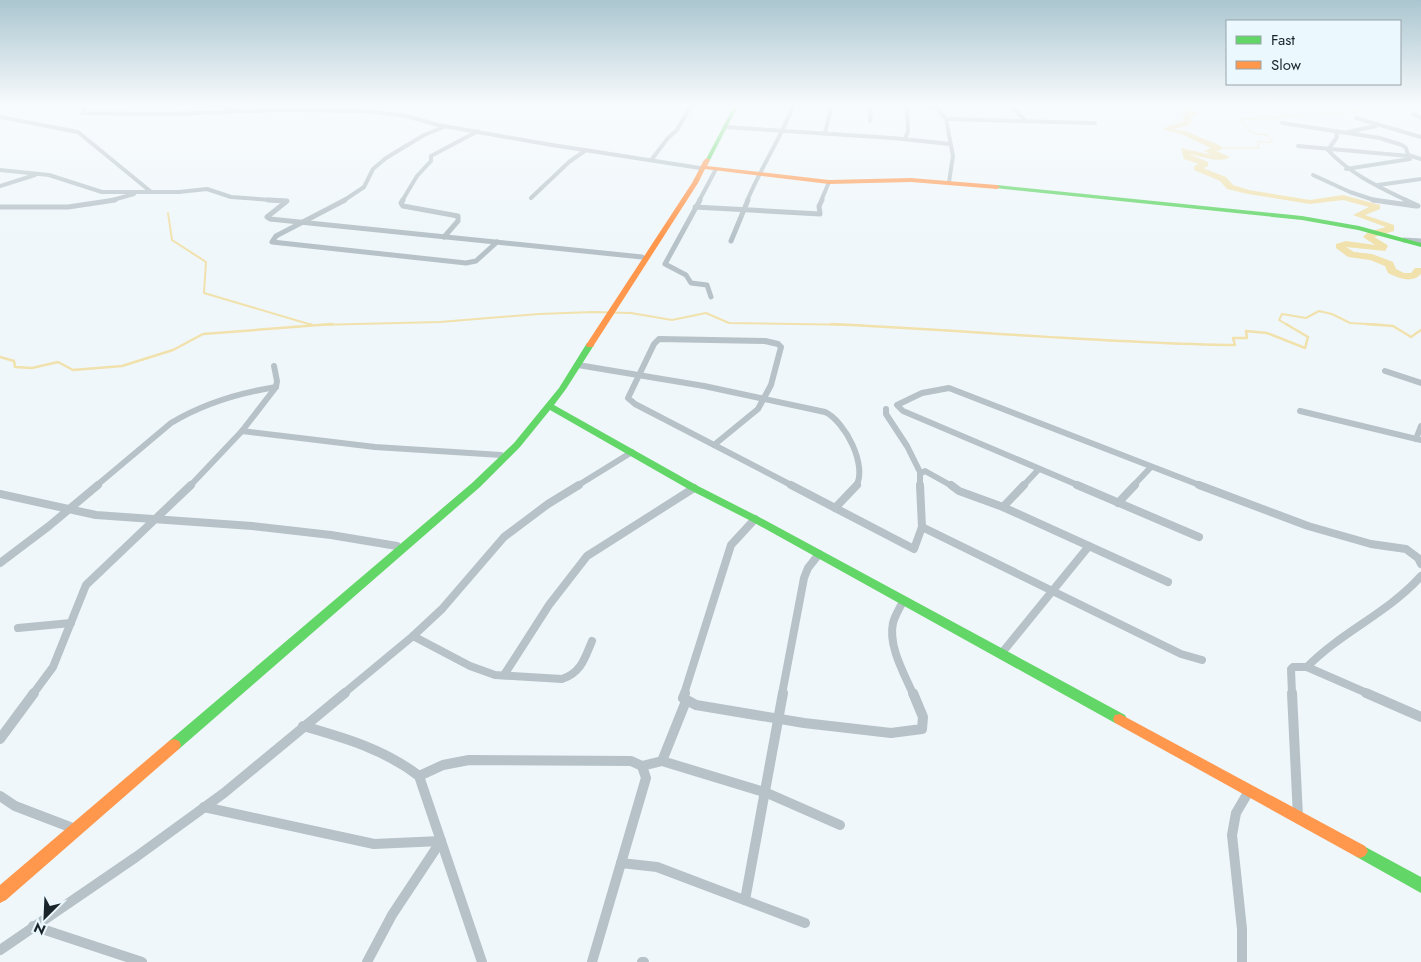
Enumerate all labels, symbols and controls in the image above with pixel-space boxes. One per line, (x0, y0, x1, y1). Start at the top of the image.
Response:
legend (1226, 20, 1401, 85)
text: Fast (1271, 29, 1295, 51)
text: Slow (1271, 54, 1302, 76)
north arrow (20, 892, 70, 942)
text: N (31, 917, 49, 940)

